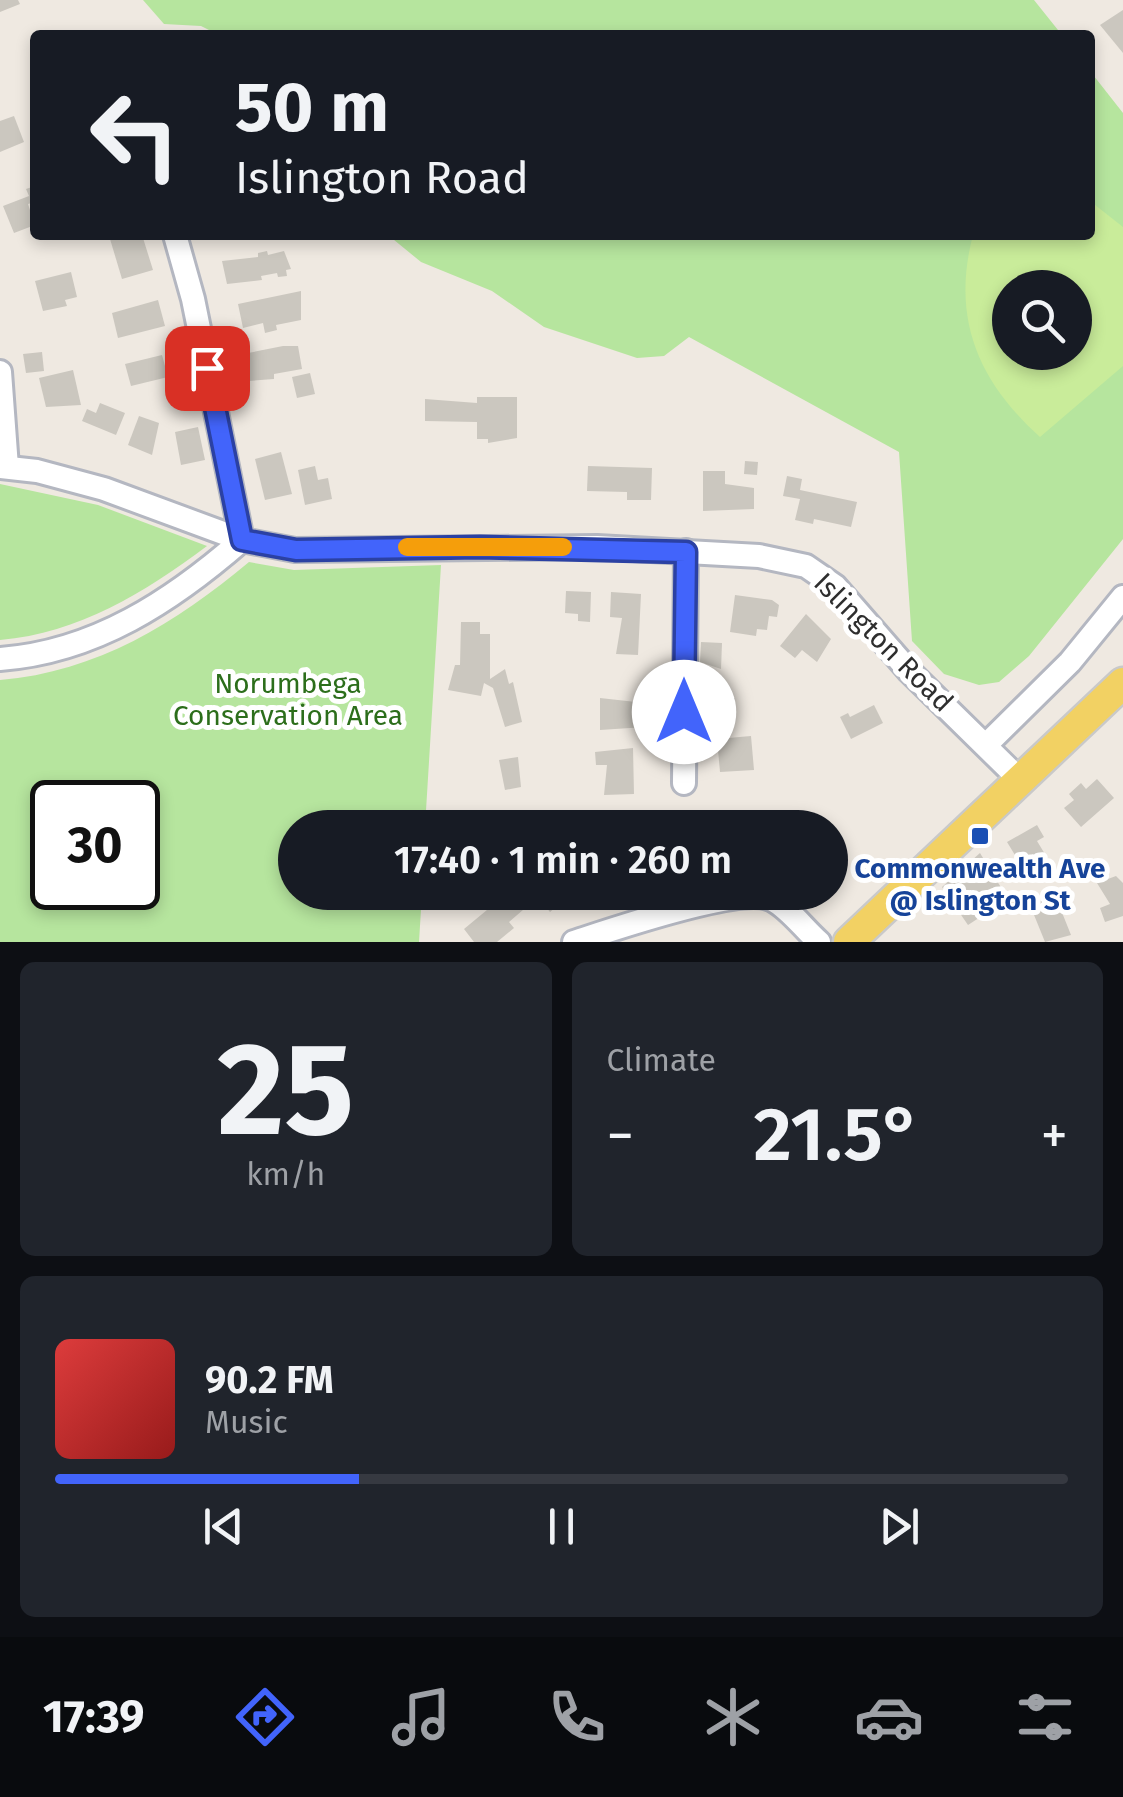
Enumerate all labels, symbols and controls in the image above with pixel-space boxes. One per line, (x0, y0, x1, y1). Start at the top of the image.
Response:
text: 50 m (235, 66, 389, 150)
icon: left (70, 70, 200, 200)
text: Islington Road (235, 151, 529, 205)
map controls (992, 270, 1092, 370)
button: search (992, 270, 1092, 370)
pin (165, 326, 250, 411)
icon: arrive (180, 341, 235, 396)
street label: Islington Road (807, 566, 960, 719)
position arrow (632, 660, 736, 764)
park label: Norumbega Conservation Area (173, 667, 403, 732)
speed limit sign: 30 (30, 780, 160, 910)
marker: Commonwealth Ave @ Islington St (969, 825, 991, 847)
text: 17:40 · 1 min · 260 m (394, 837, 732, 883)
place label: Commonwealth Ave @ Islington St (855, 852, 1105, 917)
text: 25 (217, 1012, 354, 1168)
text: Climate (607, 1041, 716, 1079)
text: 21.5° (754, 1090, 921, 1180)
text: − (607, 1103, 634, 1169)
text: + (1041, 1103, 1068, 1169)
text: km/h (246, 1155, 325, 1193)
text: 90.2 FM (205, 1357, 334, 1403)
text: Music (205, 1403, 288, 1441)
icon: previous (196, 1499, 251, 1554)
icon: pause (534, 1499, 589, 1554)
icon: next (872, 1499, 927, 1554)
icon: directions (230, 1682, 300, 1752)
icon: music (386, 1682, 456, 1752)
icon: phone (542, 1682, 612, 1752)
icon: climate (698, 1682, 768, 1752)
icon: car (854, 1682, 924, 1752)
icon: filters (1010, 1682, 1080, 1752)
text: 17:39 (43, 1690, 145, 1744)

